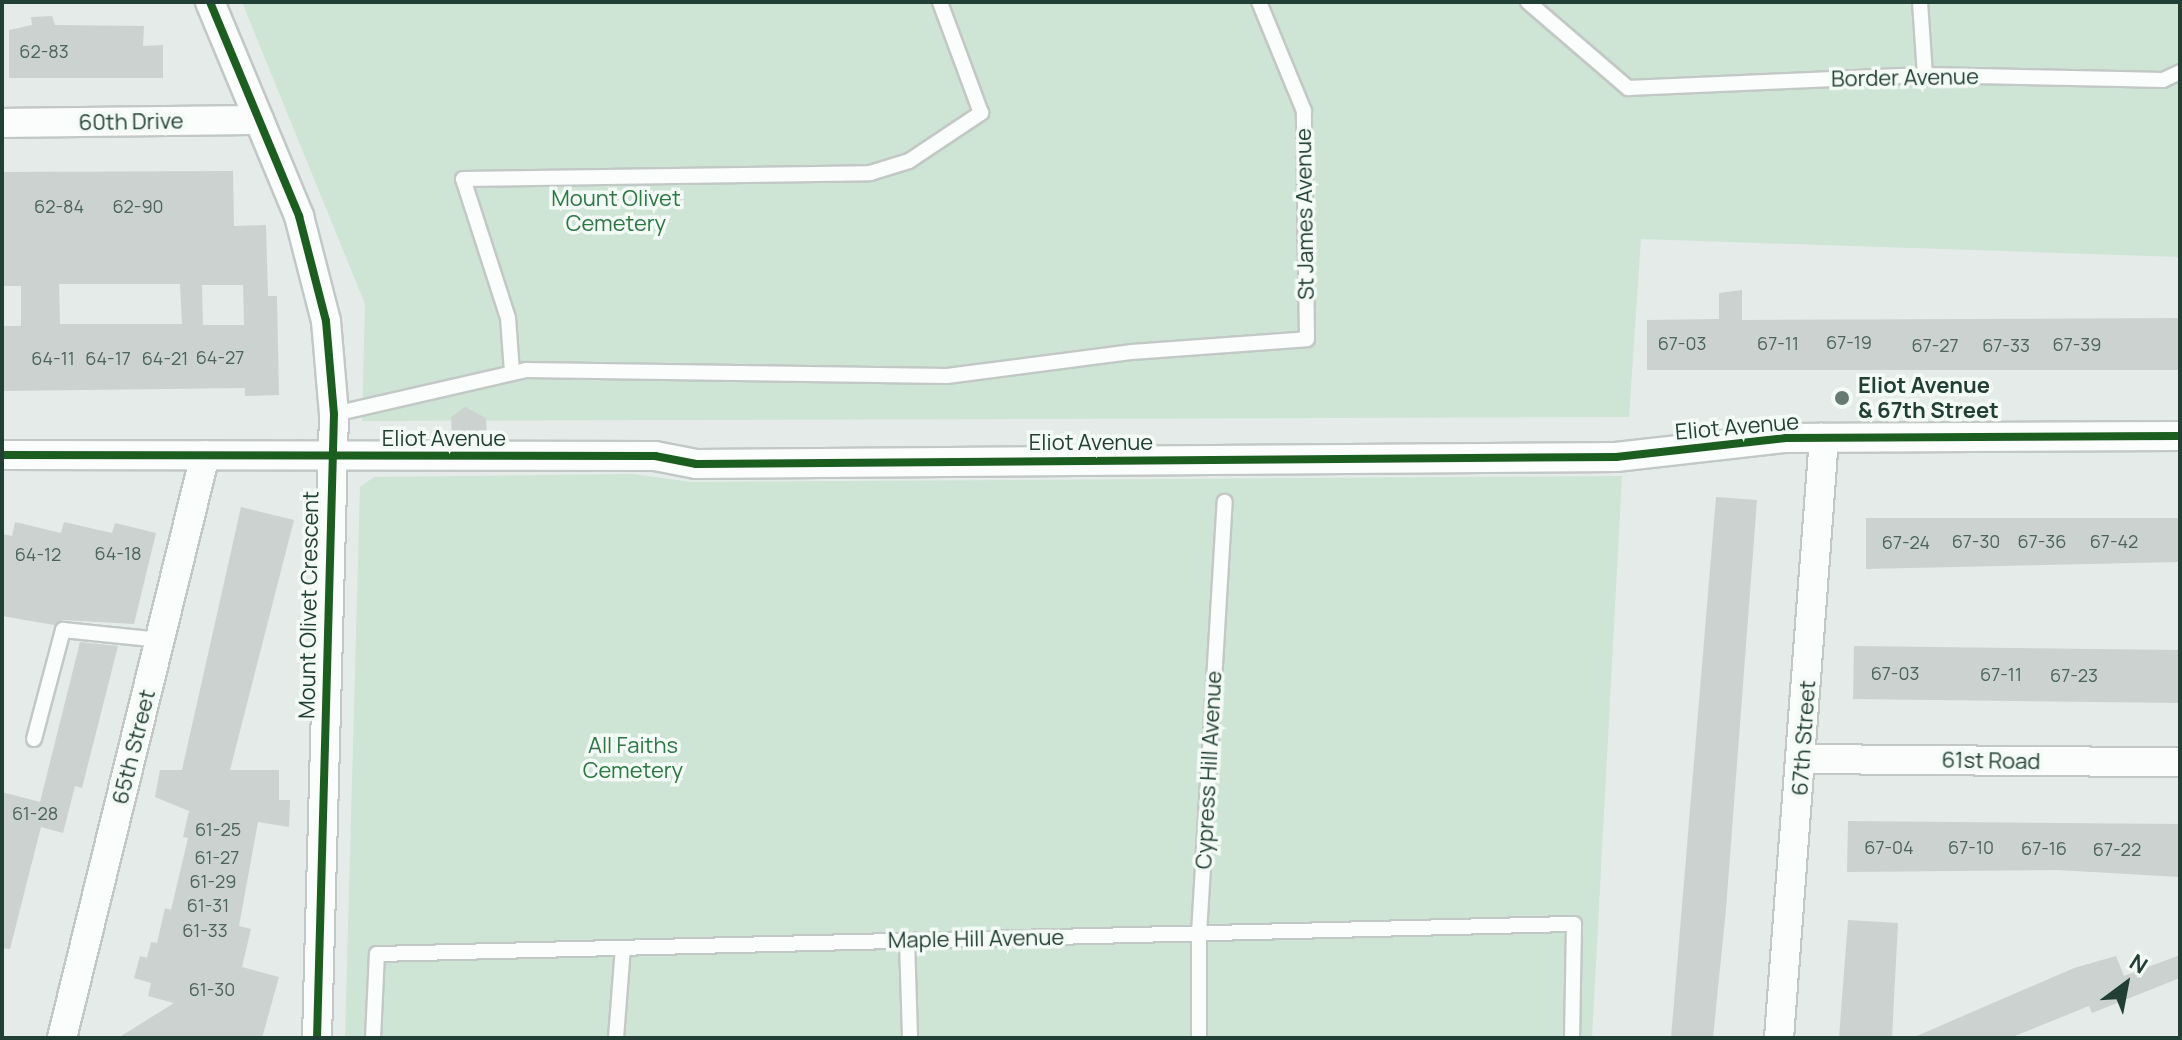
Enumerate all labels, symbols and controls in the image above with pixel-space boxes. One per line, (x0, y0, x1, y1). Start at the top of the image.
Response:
house number: 62-83 (19, 40, 69, 62)
street label: Border Avenue (1831, 64, 1979, 92)
street label: 60th Drive (78, 108, 184, 136)
street label: St James Avenue (1290, 128, 1320, 300)
park label: Mount Olivet Cemetery (551, 185, 681, 236)
house number: 62-84 (34, 195, 84, 217)
house number: 62-90 (112, 195, 164, 217)
house number: 67-19 (1826, 331, 1872, 353)
house number: 67-03 (1658, 332, 1706, 354)
house number: 67-11 (1757, 332, 1799, 354)
house number: 67-39 (2053, 333, 2101, 355)
house number: 67-27 (1911, 334, 1959, 356)
house number: 67-33 (1982, 334, 2030, 356)
house number: 64-27 (196, 346, 244, 368)
house number: 64-11 (31, 347, 75, 369)
house number: 64-17 (85, 347, 131, 369)
house number: 64-21 (142, 347, 188, 369)
place label: Eliot Avenue & 67th Street (1858, 372, 1999, 424)
marker: Eliot Avenue & 67th Street (1833, 389, 1851, 407)
street label: Eliot Avenue (1674, 408, 1800, 446)
street label: Eliot Avenue (382, 426, 506, 452)
street label: Eliot Avenue (1029, 430, 1153, 456)
street label: Mount Olivet Crescent (294, 491, 324, 719)
house number: 67-30 (1952, 530, 2000, 552)
house number: 67-36 (2018, 530, 2066, 552)
house number: 67-42 (2090, 530, 2138, 552)
house number: 67-24 (1882, 531, 1930, 553)
house number: 64-18 (95, 542, 141, 564)
house number: 64-12 (15, 543, 61, 565)
house number: 67-03 (1871, 662, 1919, 684)
house number: 67-11 (1980, 663, 2022, 685)
house number: 67-23 (2050, 664, 2098, 686)
street label: Cypress Hill Avenue (1191, 670, 1227, 870)
street label: 67th Street (1787, 679, 1821, 797)
street label: 65th Street (107, 687, 161, 807)
park label: All Faiths Cemetery (583, 732, 683, 784)
street label: 61st Road (1941, 747, 2041, 775)
house number: 61-28 (12, 802, 58, 824)
house number: 61-25 (195, 818, 241, 840)
house number: 67-04 (1864, 836, 1914, 858)
house number: 67-10 (1948, 836, 1994, 858)
house number: 67-16 (2021, 837, 2067, 859)
house number: 67-22 (2093, 838, 2141, 860)
house number: 61-27 (195, 846, 239, 868)
house number: 61-29 (190, 870, 236, 892)
house number: 61-31 (187, 894, 229, 916)
house number: 61-33 (182, 919, 228, 941)
street label: Maple Hill Avenue (888, 924, 1064, 954)
north arrow (2086, 944, 2166, 1024)
text: N (2124, 947, 2153, 981)
house number: 61-30 (189, 978, 235, 1000)

